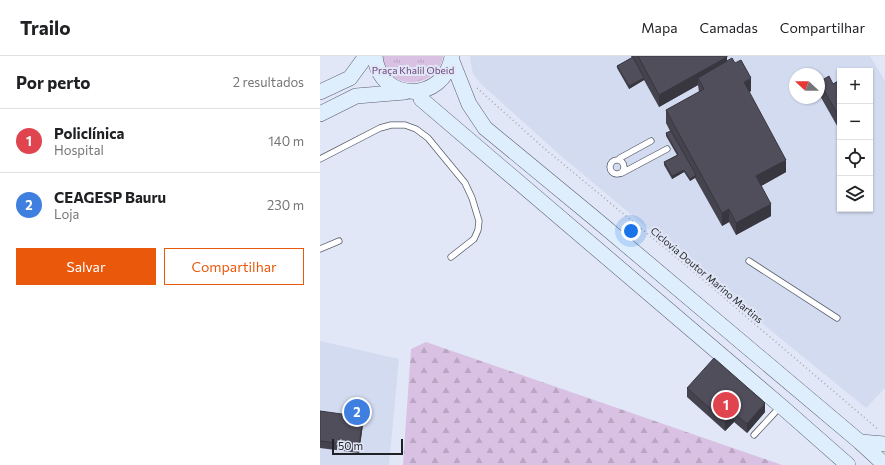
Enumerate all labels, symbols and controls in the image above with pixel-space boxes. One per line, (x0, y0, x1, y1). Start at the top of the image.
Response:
text: Trailo (20, 16, 71, 39)
text: Mapa (641, 19, 678, 36)
text: Camadas (700, 19, 758, 36)
text: Compartilhar (780, 19, 865, 36)
park label: Praça Khalil Obeid (372, 64, 454, 76)
north arrow (789, 68, 825, 104)
map controls (837, 68, 873, 212)
button: + (837, 68, 873, 104)
text: Por perto (16, 72, 91, 93)
text: 2 resultados (233, 74, 304, 90)
button: − (837, 104, 873, 140)
text: Policlínica (54, 124, 124, 142)
text: 1 (26, 133, 32, 149)
text: 140 m (268, 133, 304, 149)
button: locate (837, 140, 873, 176)
text: Hospital (54, 142, 104, 158)
button: layers (837, 176, 873, 212)
text: CEAGESP Bauru (54, 188, 166, 206)
text: 2 (25, 197, 33, 213)
text: 230 m (267, 197, 304, 213)
text: Loja (54, 206, 79, 222)
your location (621, 221, 641, 241)
street label: Ciclovia Doutor Marino Martins (648, 224, 766, 326)
button: Salvar (16, 248, 156, 285)
button: Compartilhar (164, 248, 304, 285)
pin: 1 (713, 390, 739, 420)
pin: 2 (344, 397, 370, 427)
scale bar (332, 437, 403, 456)
text: 50 m (338, 439, 363, 452)

